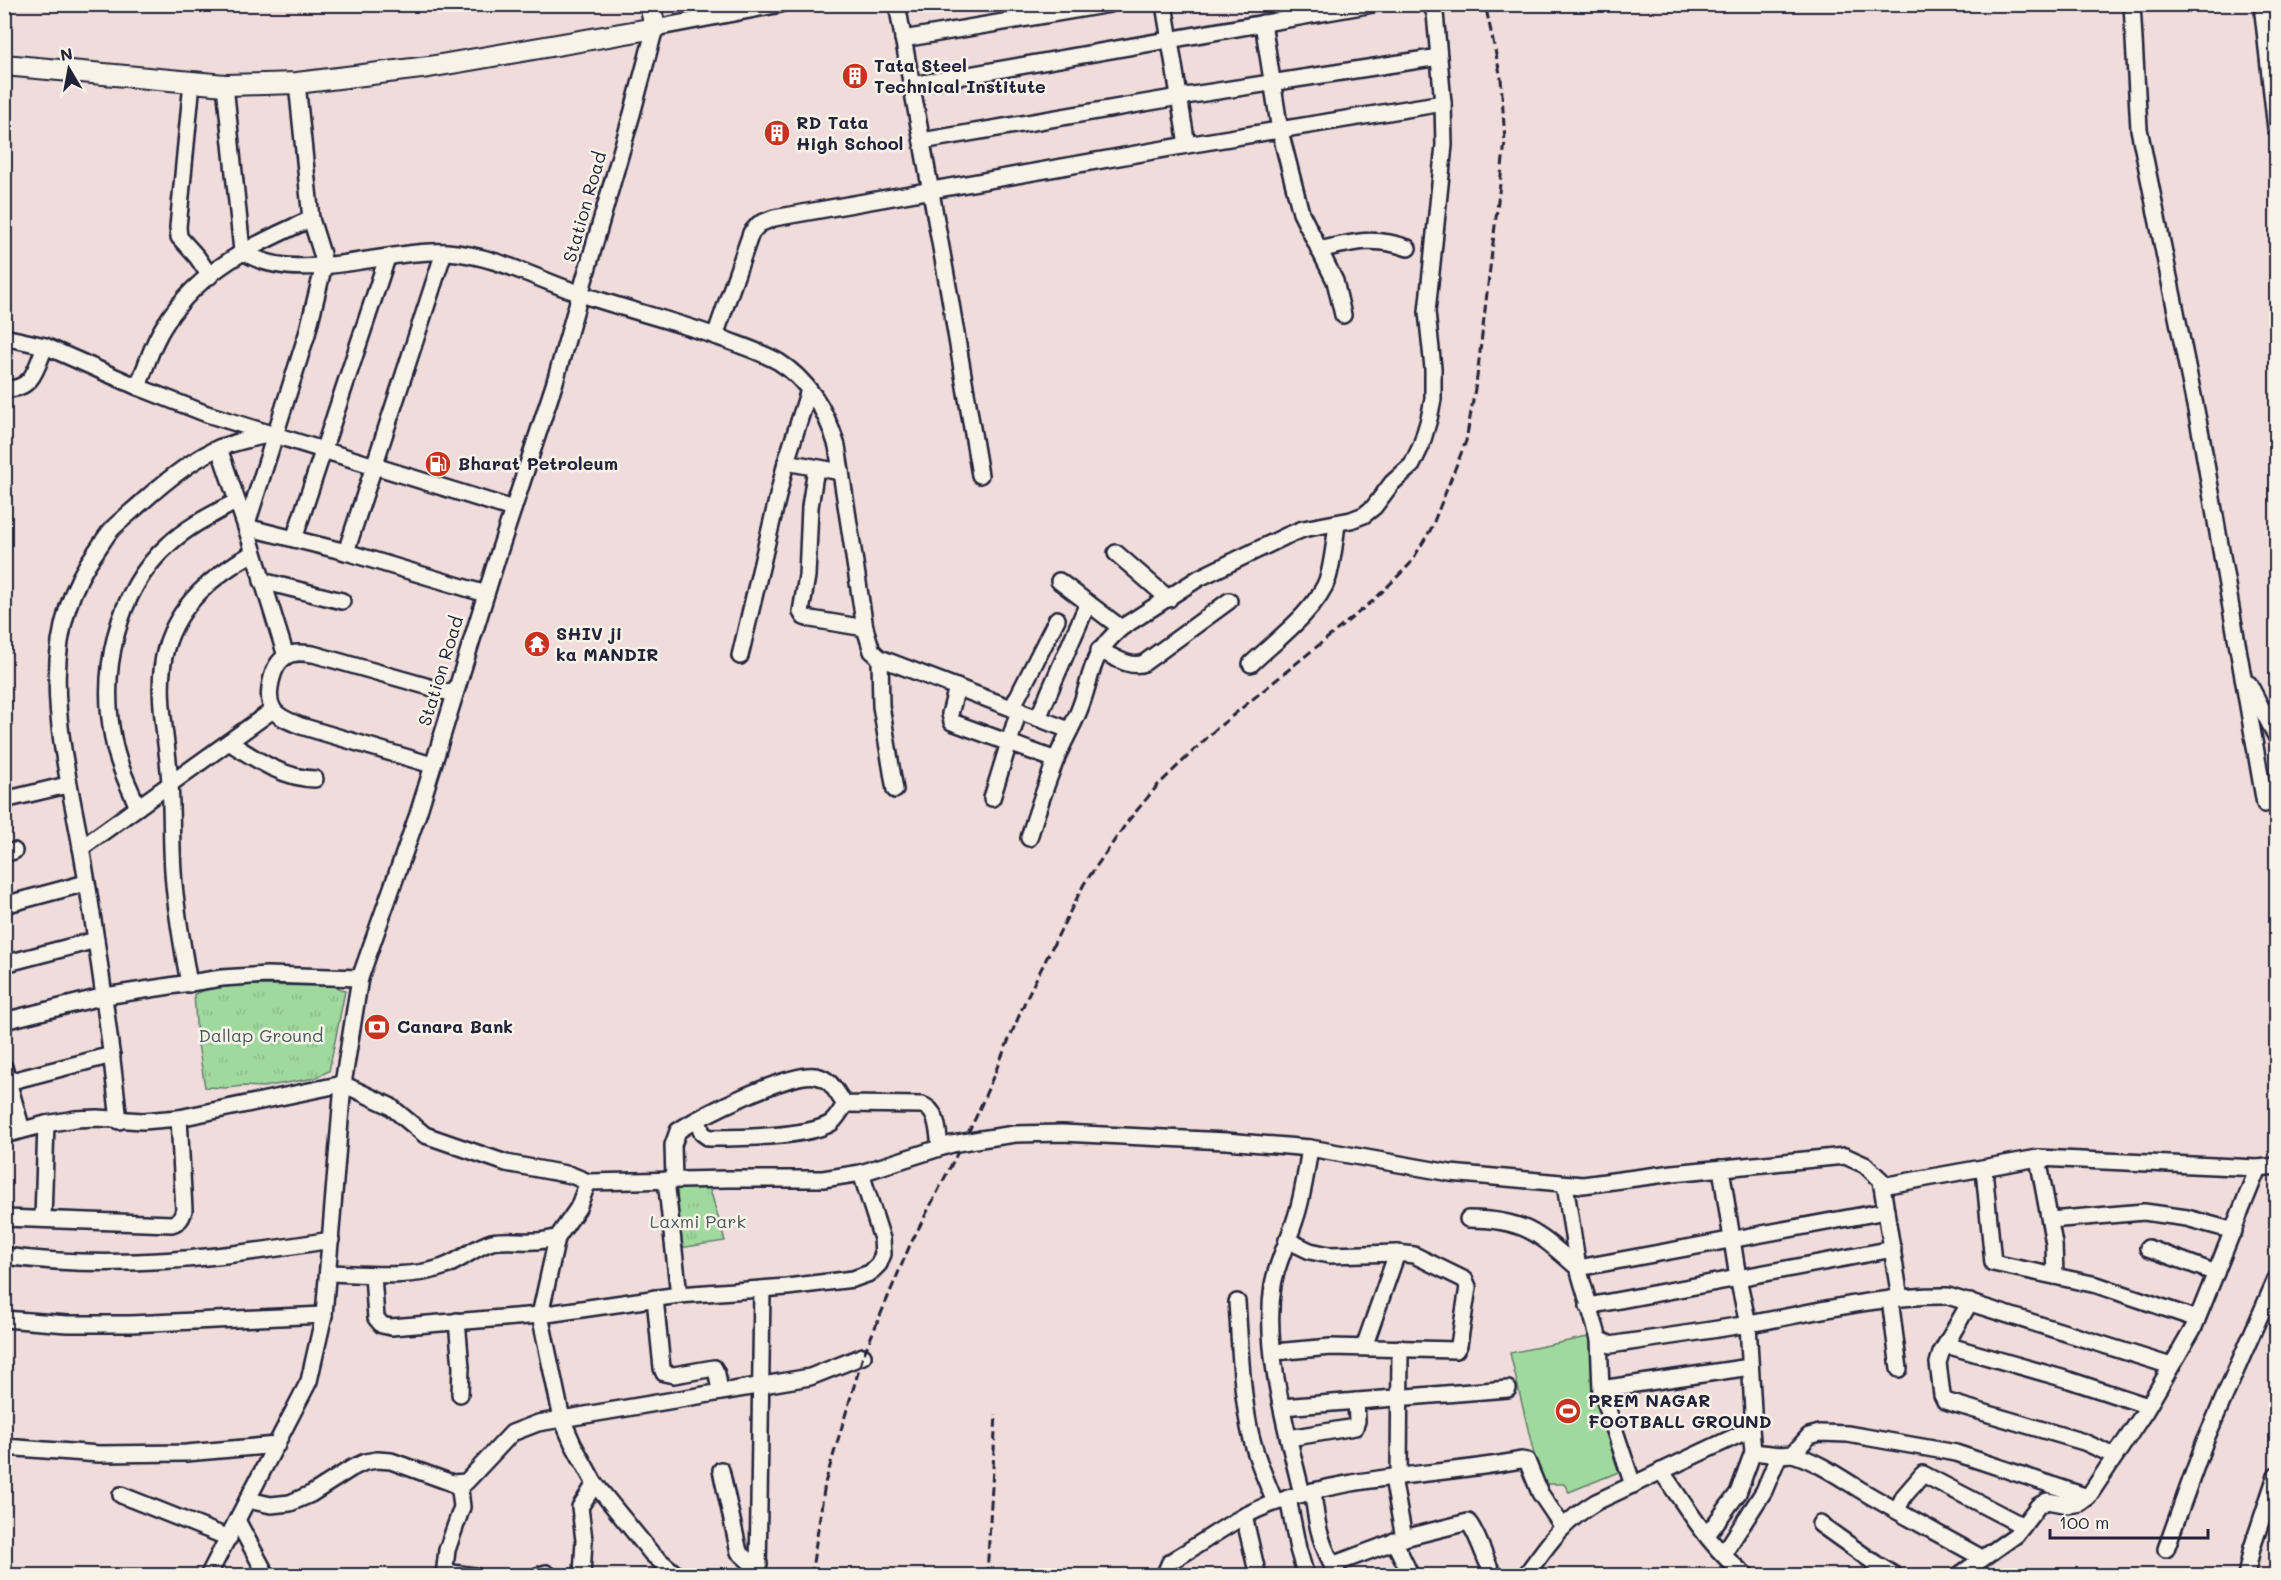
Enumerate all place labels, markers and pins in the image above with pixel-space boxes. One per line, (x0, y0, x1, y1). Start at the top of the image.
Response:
place label: Tata Steel Technical Institute (874, 53, 1046, 98)
building icon: Tata Steel Technical Institute (840, 61, 870, 91)
place label: RD Tata High School (796, 110, 903, 155)
building icon: RD Tata High School (762, 118, 792, 148)
fuel station icon: Bharat Petroleum (423, 449, 453, 479)
place label: Bharat Petroleum (458, 451, 618, 475)
place label: SHIV ji ka MANDIR (556, 621, 659, 666)
temple icon: SHIV ji ka MANDIR (522, 629, 552, 659)
bank icon: Canara Bank (362, 1012, 392, 1042)
place label: Canara Bank (397, 1014, 513, 1038)
place label: PREM NAGAR FOOTBALL GROUND (1588, 1388, 1772, 1433)
sports icon: PREM NAGAR FOOTBALL GROUND (1553, 1396, 1583, 1426)

